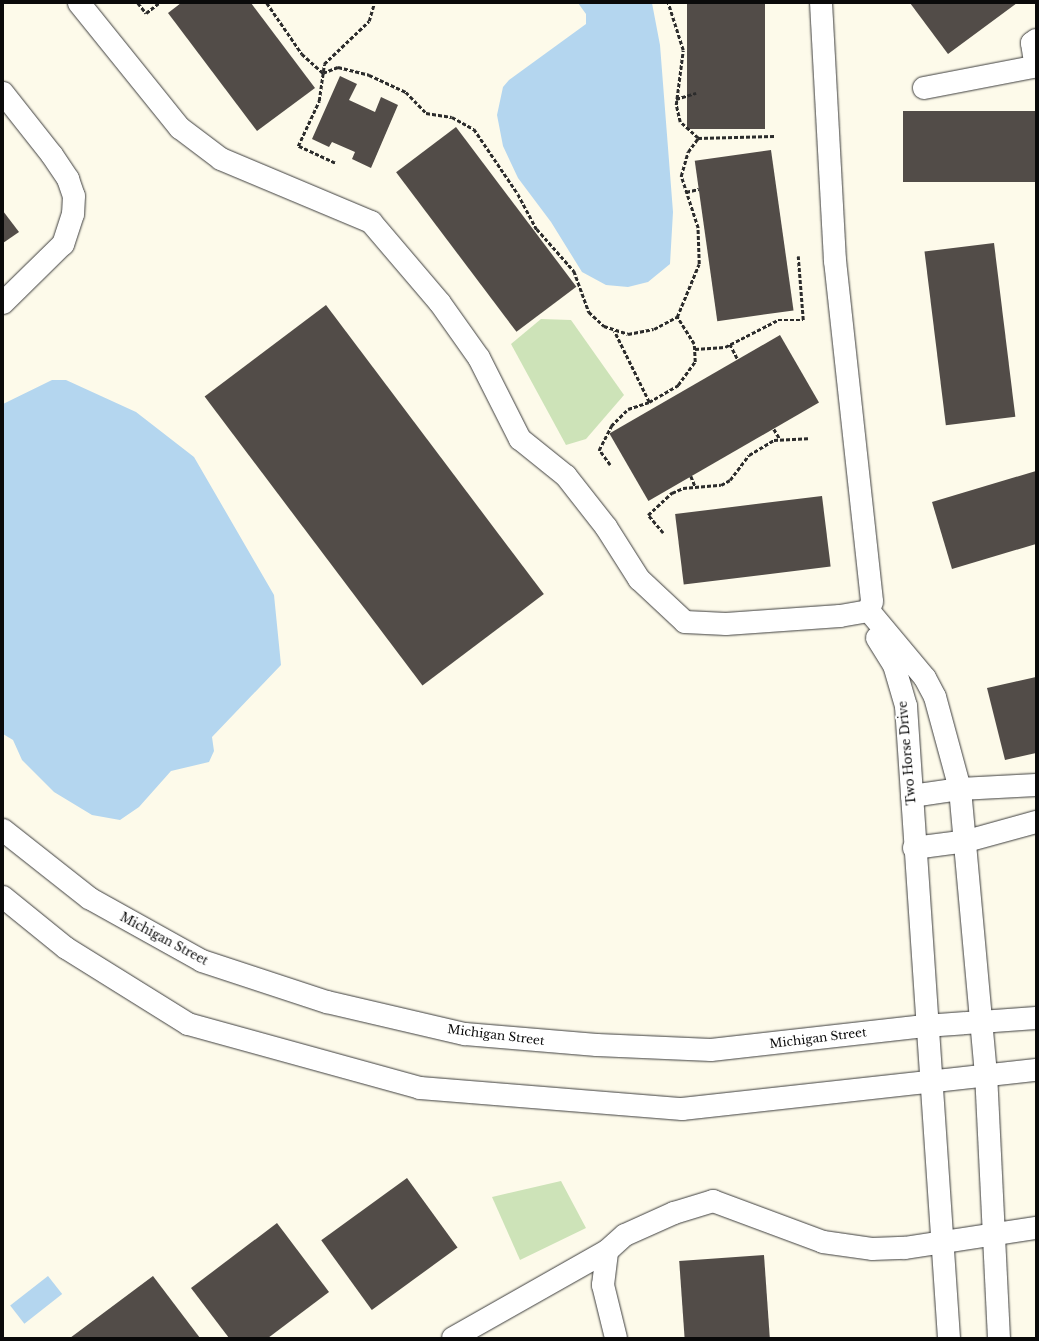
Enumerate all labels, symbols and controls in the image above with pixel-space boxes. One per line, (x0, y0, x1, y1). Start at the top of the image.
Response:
street label: Two Horse Drive (895, 700, 919, 806)
street label: Michigan Street (118, 910, 210, 968)
street label: Michigan Street (447, 1022, 545, 1048)
street label: Michigan Street (769, 1025, 867, 1051)

